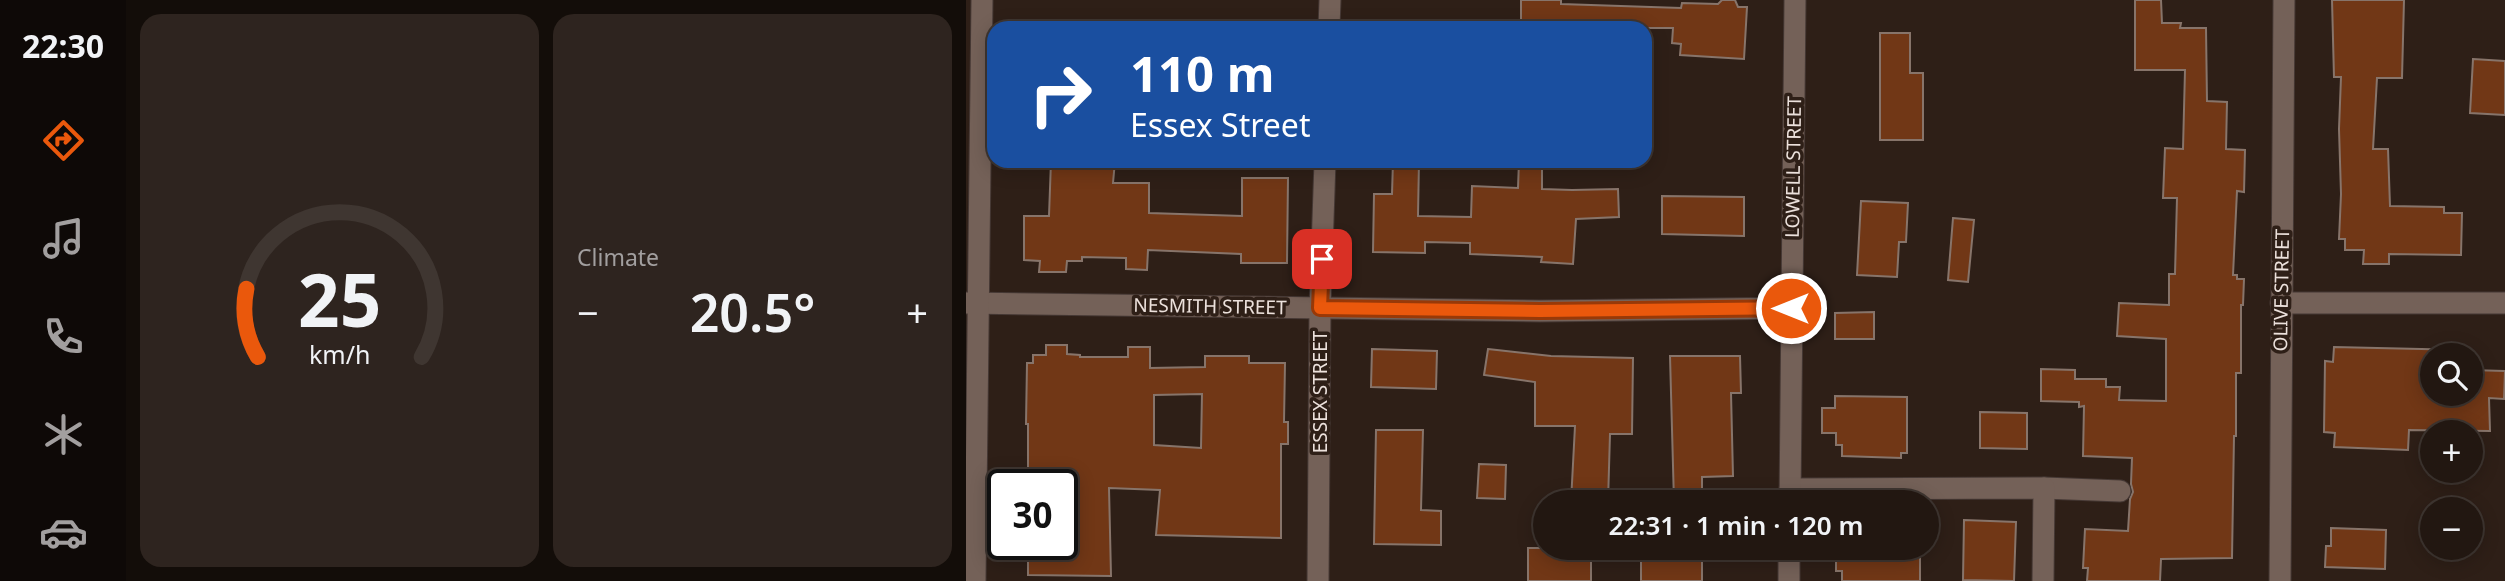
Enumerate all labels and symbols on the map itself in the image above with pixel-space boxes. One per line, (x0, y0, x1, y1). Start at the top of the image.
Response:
street label: LOWELL STREET (1779, 95, 1807, 238)
street label: OLIVE STREET (2267, 228, 2295, 352)
pin (1292, 229, 1352, 289)
position arrow (1754, 271, 1828, 345)
street label: NESMITH STREET (1133, 292, 1287, 320)
street label: ESSEX STREET (1307, 330, 1333, 453)
speed limit sign: 30 (987, 469, 1078, 560)

